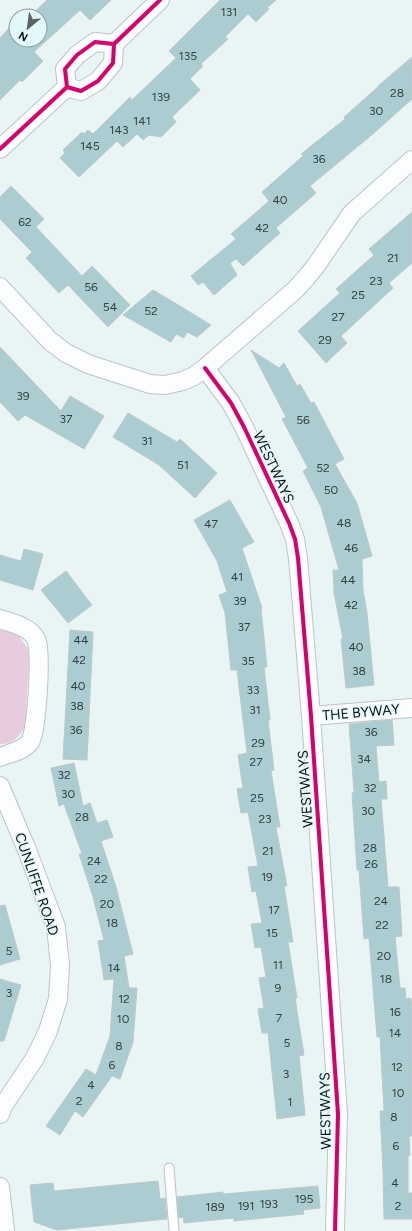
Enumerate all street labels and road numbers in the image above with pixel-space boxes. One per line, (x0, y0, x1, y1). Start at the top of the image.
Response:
street label: WESTWAYS (249, 429, 298, 506)
street label: THE BYWAY (322, 701, 401, 724)
street label: WESTWAYS (294, 750, 317, 828)
street label: CUNLIFFE ROAD (11, 831, 62, 938)
street label: WESTWAYS (316, 1072, 335, 1150)

